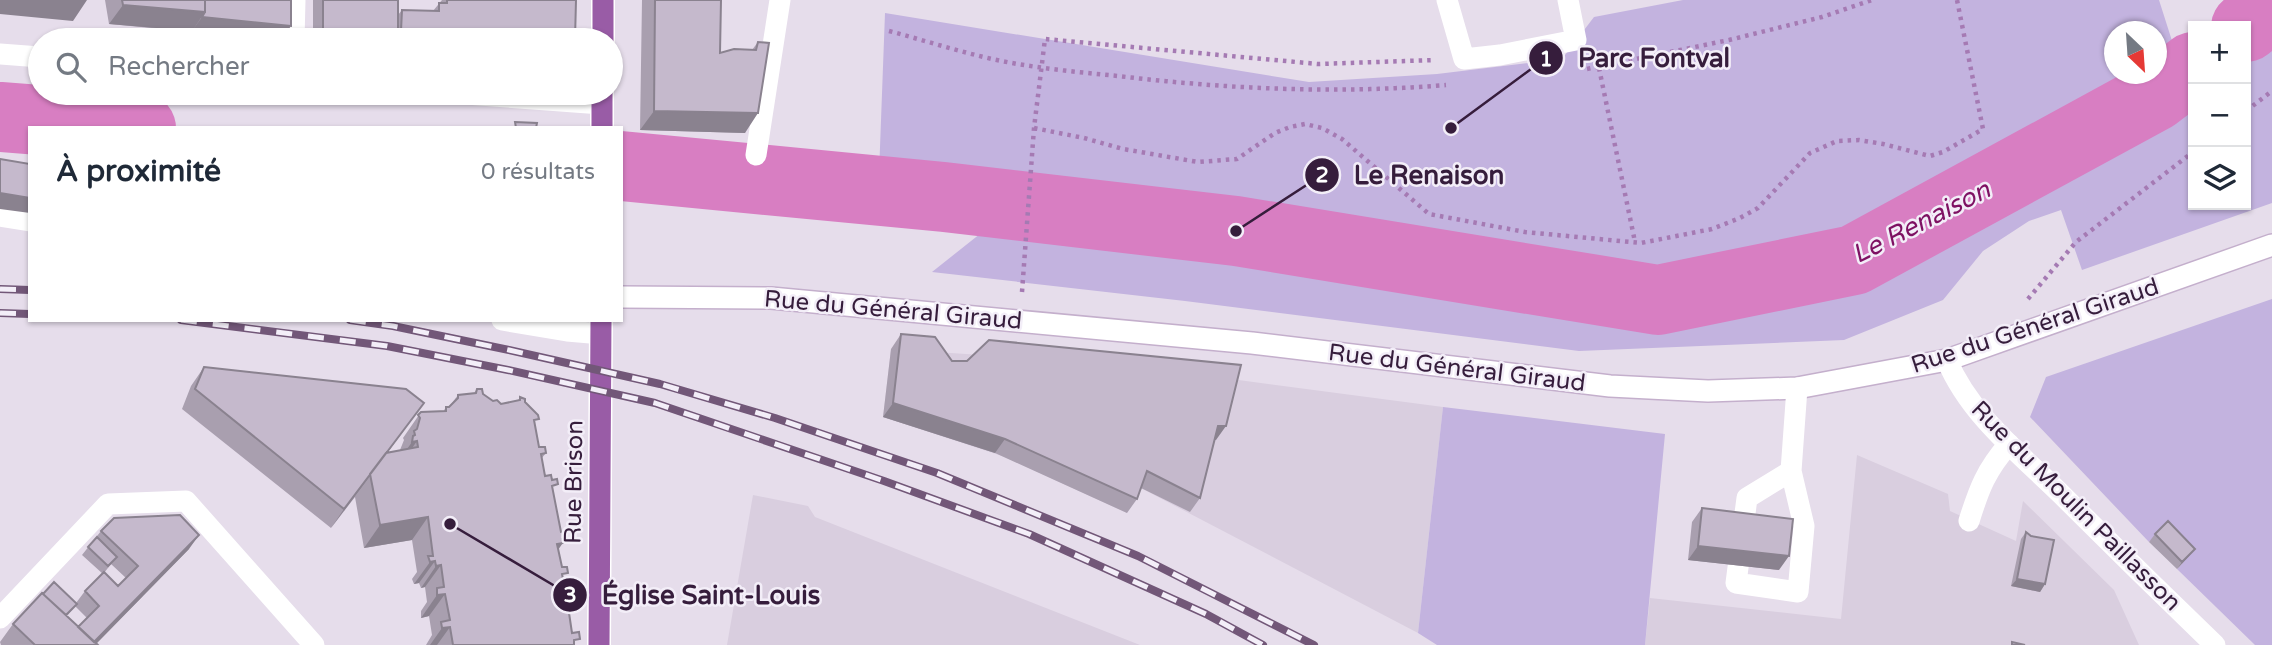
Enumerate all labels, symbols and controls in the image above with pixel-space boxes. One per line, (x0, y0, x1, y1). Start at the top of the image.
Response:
north arrow (2104, 21, 2167, 84)
map controls (2188, 21, 2251, 210)
button: + (2188, 21, 2251, 84)
search box (28, 28, 623, 105)
callout: Parc Fontval (1529, 35, 1744, 82)
text: Parc Fontval (1578, 43, 1730, 74)
text: 1 (1539, 47, 1553, 72)
icon: search (52, 48, 90, 86)
text: Rechercher (108, 51, 250, 82)
button: − (2188, 84, 2251, 147)
button: layers (2188, 147, 2251, 210)
callout: Le Renaison (1304, 152, 1518, 199)
text: À proximité (56, 153, 221, 190)
text: 0 résultats (481, 158, 595, 186)
text: Le Renaison (1354, 160, 1504, 191)
text: 2 (1315, 163, 1329, 188)
water label: Le Renaison (1847, 173, 1996, 270)
street label: Rue du Général Giraud (1907, 272, 2163, 380)
street label: Rue du Général Giraud (763, 284, 1023, 336)
street label: Rue du Général Giraud (1327, 338, 1587, 398)
street label: Rue du Moulin Paillasson (1965, 395, 2187, 617)
street label: Rue Brison (558, 420, 590, 544)
callout: Église Saint-Louis (553, 571, 834, 618)
text: Église Saint-Louis (602, 579, 820, 611)
text: 3 (563, 583, 577, 608)

